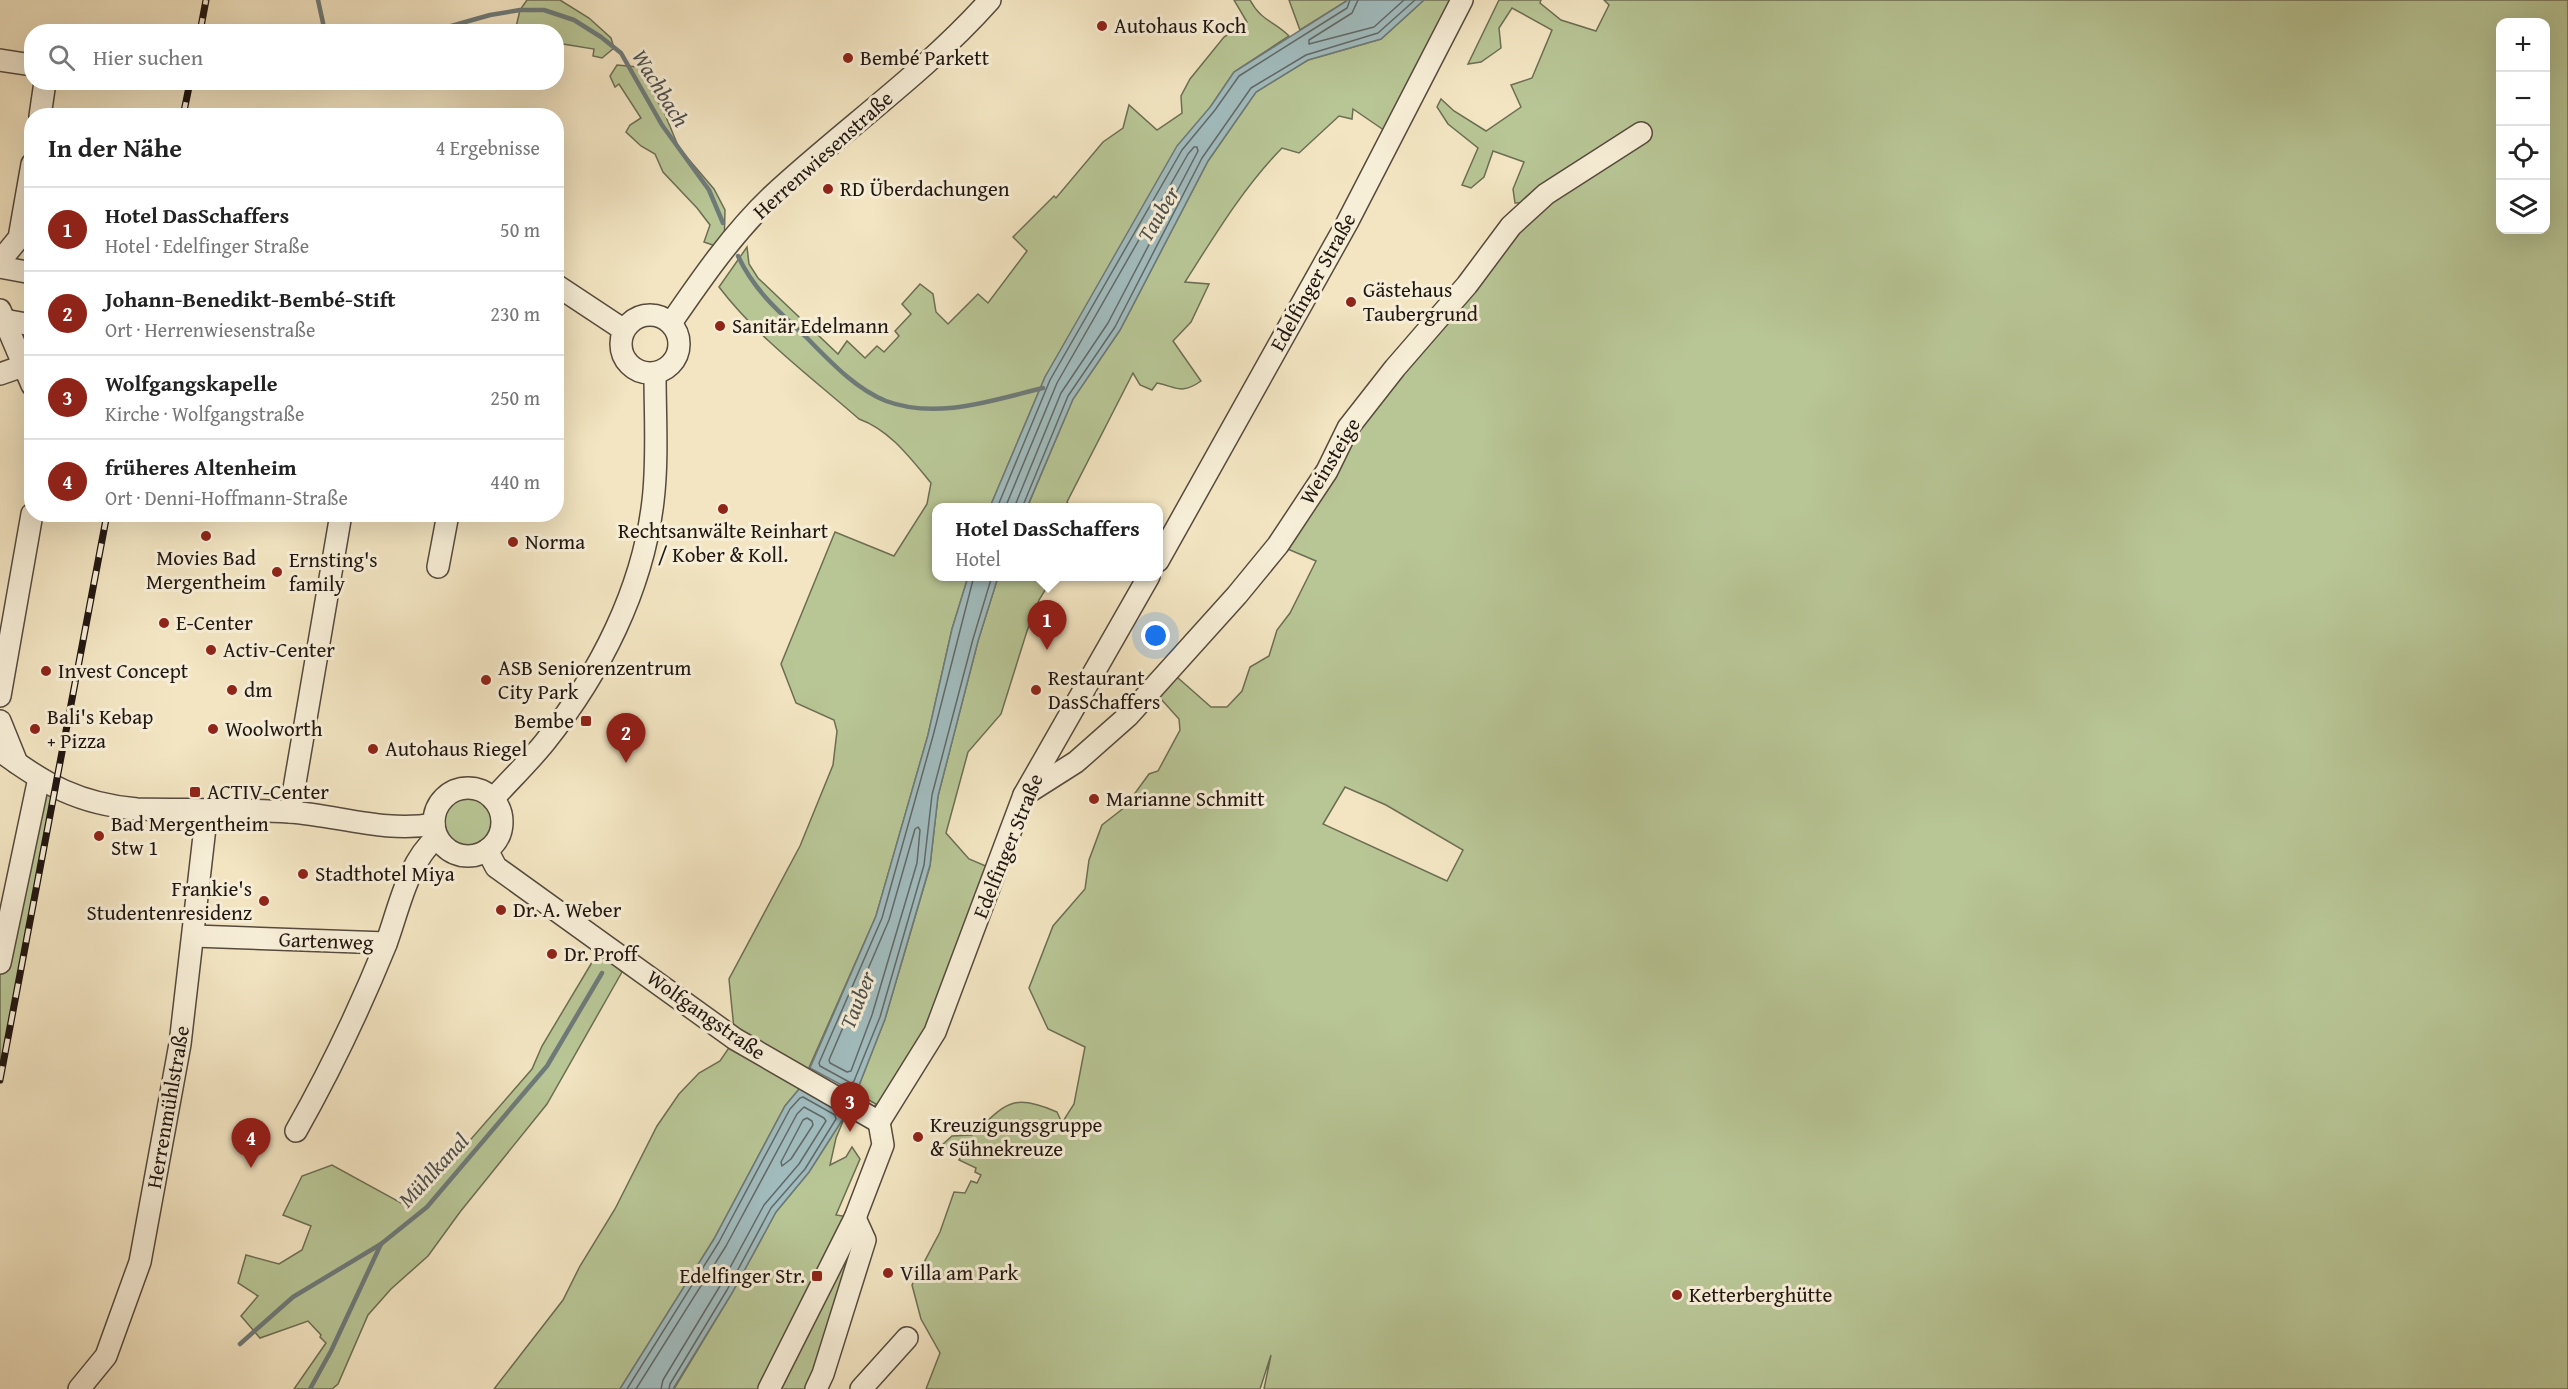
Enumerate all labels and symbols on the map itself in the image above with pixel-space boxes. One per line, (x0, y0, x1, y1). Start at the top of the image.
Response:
place label: Autohaus Koch (1114, 10, 1246, 41)
marker: Autohaus Koch (1095, 19, 1109, 33)
place label: Bembé Parkett (860, 42, 990, 73)
water label: Wachbach (625, 43, 697, 133)
marker: Bembé Parkett (841, 51, 855, 65)
street label: Herrenwiesenstraße (746, 83, 900, 226)
place label: RD Überdachungen (840, 173, 1010, 204)
water label: Tauber (1129, 179, 1188, 248)
marker: RD Überdachungen (821, 182, 835, 196)
street label: Edelfinger Straße (1262, 207, 1363, 357)
place label: Gästehaus Taubergrund (1363, 274, 1479, 329)
marker: Gästehaus Taubergrund (1344, 295, 1358, 309)
place label: Sanitär Edelmann (732, 310, 889, 341)
marker: Sanitär Edelmann (713, 319, 727, 333)
street label: Weinsteige (1291, 411, 1368, 510)
marker: Rechtsanwälte Reinhart / Kober & Koll. (716, 502, 730, 516)
place label: Rechtsanwälte Reinhart / Kober & Koll. (618, 515, 829, 570)
place label: Norma (525, 526, 585, 557)
marker: Movies Bad Mergentheim (199, 529, 213, 543)
marker: Norma (506, 535, 520, 549)
place label: Movies Bad Mergentheim (146, 542, 266, 597)
place label: Ernsting's family (289, 544, 378, 599)
marker: Ernsting's family (270, 565, 284, 579)
pin: 1 (1028, 600, 1066, 650)
place label: E-Center (176, 607, 253, 638)
marker: E-Center (157, 616, 171, 630)
your location (1141, 621, 1170, 650)
place label: Activ-Center (223, 634, 335, 665)
marker: Activ-Center (204, 643, 218, 657)
place label: ASB Seniorenzentrum City Park (498, 652, 691, 707)
place label: Invest Concept (58, 655, 189, 686)
place label: Restaurant DasSchaffers (1048, 662, 1160, 717)
marker: Invest Concept (39, 664, 53, 678)
marker: ASB Seniorenzentrum City Park (479, 673, 493, 687)
place label: dm (244, 674, 272, 705)
marker: dm (225, 683, 239, 697)
marker: Restaurant DasSchaffers (1029, 683, 1043, 697)
place label: Bali's Kebap + Pizza (47, 701, 153, 756)
place label: Bembe (514, 705, 574, 736)
place label: Woolworth (225, 713, 323, 744)
marker: Bembe (579, 714, 593, 728)
pin: 2 (606, 714, 646, 763)
marker: Bali's Kebap + Pizza (28, 722, 42, 736)
marker: Woolworth (206, 722, 220, 736)
place label: Autohaus Riegel (385, 733, 527, 764)
marker: Autohaus Riegel (366, 742, 380, 756)
street label: Edelfinger Straße (964, 769, 1051, 923)
place label: ACTIV-Center (207, 776, 329, 807)
place label: Marianne Schmitt (1106, 783, 1265, 814)
marker: ACTIV-Center (188, 785, 202, 799)
marker: Marianne Schmitt (1087, 792, 1101, 806)
place label: Bad Mergentheim Stw 1 (111, 808, 269, 863)
marker: Bad Mergentheim Stw 1 (92, 829, 106, 843)
place label: Stadthotel Miya (315, 858, 455, 889)
marker: Stadthotel Miya (296, 867, 310, 881)
place label: Frankie's Studentenresidenz (87, 873, 252, 928)
marker: Frankie's Studentenresidenz (257, 894, 271, 908)
place label: Dr. A. Weber (513, 894, 622, 925)
marker: Dr. A. Weber (494, 903, 508, 917)
street label: Gartenweg (278, 923, 374, 958)
place label: Dr. Proff (564, 938, 640, 969)
marker: Dr. Proff (545, 947, 559, 961)
street label: Wolfgangstraße (640, 962, 772, 1067)
water label: Tauber (831, 966, 883, 1034)
street label: Herrenmühlstraße (138, 1023, 197, 1191)
pin: 3 (830, 1082, 870, 1132)
place label: Kreuzigungsgruppe & Sühnekreuze (930, 1109, 1103, 1164)
pin: 4 (232, 1118, 270, 1168)
water label: Mühlkanal (390, 1126, 476, 1214)
marker: Kreuzigungsgruppe & Sühnekreuze (911, 1130, 925, 1144)
place label: Villa am Park (900, 1257, 1019, 1288)
place label: Edelfinger Str. (680, 1260, 805, 1291)
marker: Villa am Park (881, 1266, 895, 1280)
marker: Edelfinger Str. (810, 1269, 824, 1283)
place label: Ketterberghütte (1689, 1279, 1832, 1310)
marker: Ketterberghütte (1670, 1288, 1684, 1302)

